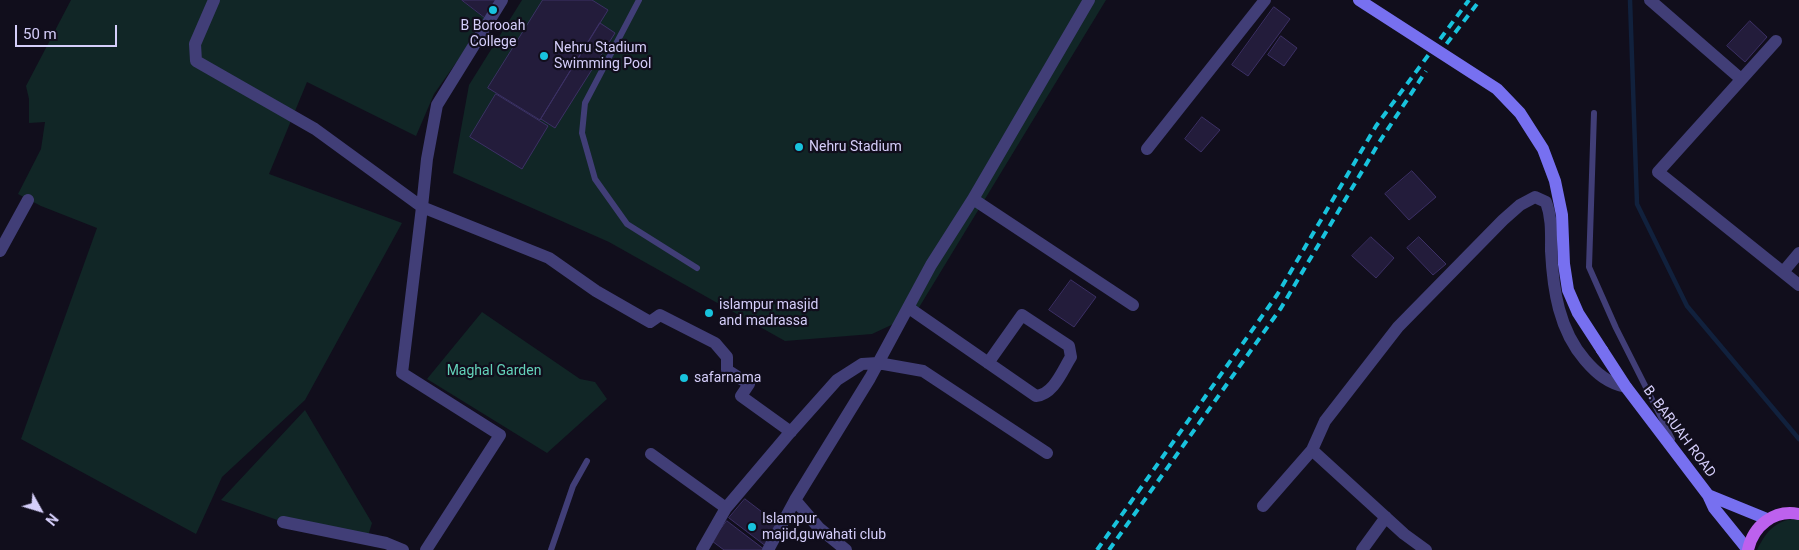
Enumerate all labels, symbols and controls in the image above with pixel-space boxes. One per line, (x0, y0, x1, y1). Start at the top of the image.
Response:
marker: B Borooah College (487, 4, 499, 16)
scale bar (18, 15, 120, 47)
place label: B Borooah College (461, 18, 525, 50)
text: 50 m (23, 25, 57, 43)
place label: Nehru Stadium Swimming Pool (554, 40, 651, 72)
marker: Nehru Stadium Swimming Pool (538, 50, 550, 62)
place label: Nehru Stadium (809, 139, 902, 155)
marker: Nehru Stadium (793, 141, 805, 153)
place label: islampur masjid and madrassa (719, 297, 818, 330)
marker: islampur masjid and madrassa (703, 307, 715, 319)
park label: Maghal Garden (447, 363, 541, 379)
place label: safarnama (694, 370, 761, 386)
marker: safarnama (678, 372, 690, 384)
street label: B. BARUAH ROAD (1639, 383, 1719, 481)
north arrow (15, 485, 65, 535)
text: N (42, 511, 61, 528)
place label: Islampur majid,guwahati club (762, 511, 886, 544)
marker: Islampur majid,guwahati club (746, 521, 758, 533)

